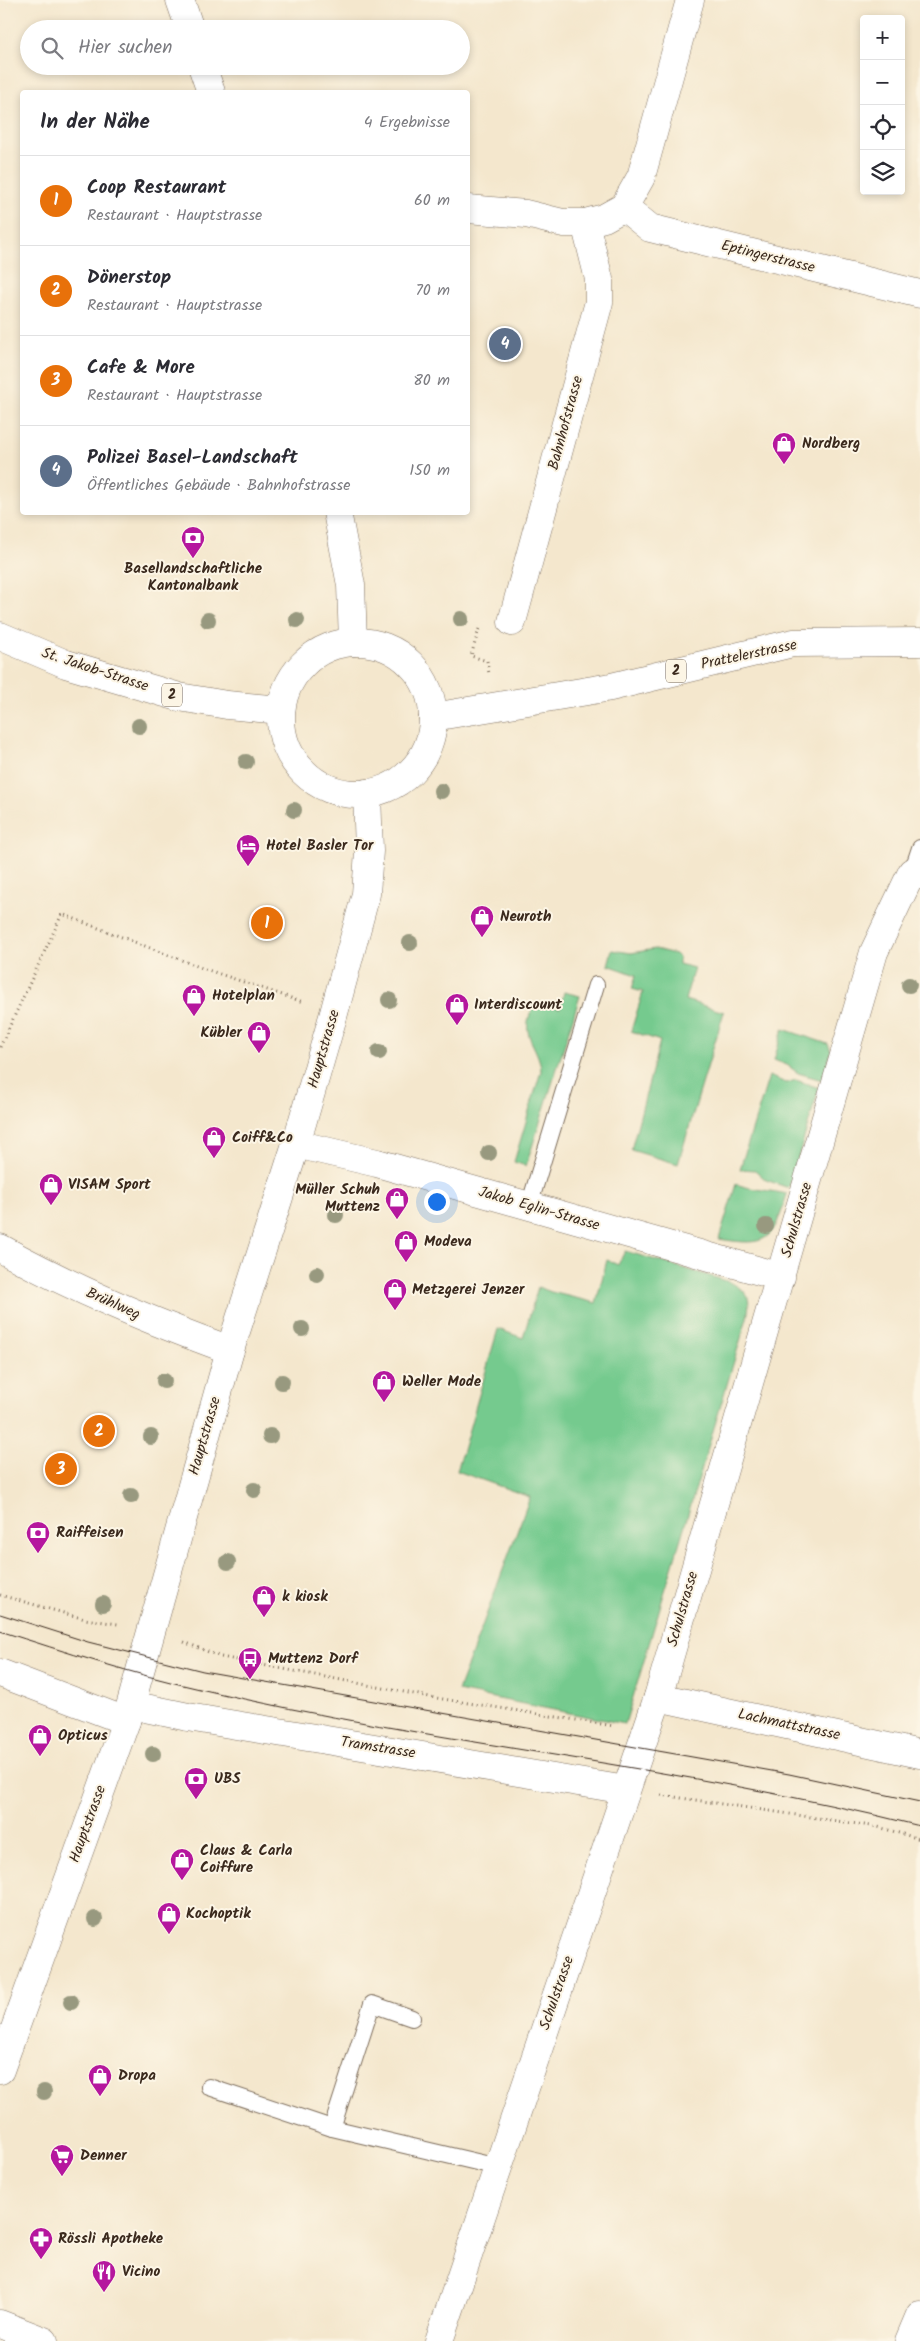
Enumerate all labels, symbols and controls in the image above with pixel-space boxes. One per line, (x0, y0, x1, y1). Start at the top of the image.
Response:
map controls (860, 15, 905, 195)
button: + (860, 15, 905, 60)
search box (20, 20, 470, 75)
text: Hier suchen (78, 33, 172, 63)
icon: search (38, 34, 66, 62)
button: − (860, 60, 905, 105)
button: locate (860, 105, 905, 150)
text: In der Nähe (40, 106, 150, 139)
text: 4 Ergebnisse (364, 110, 450, 135)
button: layers (860, 150, 905, 195)
text: Coop Restaurant (87, 173, 226, 203)
text: 1 (54, 188, 58, 213)
text: 60 m (414, 188, 450, 213)
text: Restaurant · Hauptstrasse (87, 203, 262, 228)
street label: Eptingerstrasse (719, 234, 818, 280)
text: Dönerstop (87, 263, 171, 293)
text: 2 (51, 278, 61, 303)
text: 70 m (415, 278, 450, 303)
text: Restaurant · Hauptstrasse (87, 293, 262, 318)
pin: 4 (489, 325, 521, 363)
text: Cafe & More (87, 353, 195, 383)
text: 3 (52, 368, 60, 393)
text: 80 m (413, 368, 450, 393)
street label: Bahnhofstrasse (542, 373, 590, 473)
text: Restaurant · Hauptstrasse (87, 383, 262, 408)
shop icon: Nordberg (771, 431, 797, 465)
place label: Nordberg (802, 432, 860, 456)
text: Polizei Basel-Landschaft (87, 443, 298, 473)
text: 4 (52, 458, 60, 483)
text: 150 m (409, 458, 450, 483)
text: Öffentliches Gebäude · Bahnhofstrasse (87, 473, 350, 498)
bank icon: Basellandschaftliche Kantonalbank (180, 525, 206, 559)
place label: Basellandschaftliche Kantonalbank (124, 557, 263, 598)
street label: Prattelerstrasse (699, 633, 799, 677)
street label: St. Jakob-Strasse (38, 641, 152, 699)
road number: 2 (666, 659, 686, 682)
road number: 2 (162, 684, 182, 706)
hotel icon: Hotel Basler Tor (235, 833, 261, 867)
place label: Hotel Basler Tor (266, 834, 374, 858)
pin: 1 (251, 904, 283, 942)
shop icon: Neuroth (469, 904, 495, 938)
place label: Neuroth (500, 905, 552, 929)
shop icon: Hotelplan (181, 983, 207, 1017)
place label: Hotelplan (212, 984, 275, 1008)
shop icon: Interdiscount (444, 992, 470, 1026)
place label: Interdiscount (474, 993, 562, 1017)
street label: Hauptstrasse (301, 1007, 347, 1091)
shop icon: Kübler (246, 1020, 272, 1054)
place label: Kübler (201, 1021, 243, 1045)
shop icon: Coiff&Co (201, 1125, 227, 1159)
place label: Coiff&Co (232, 1126, 293, 1150)
shop icon: VISAM Sport (38, 1172, 64, 1206)
place label: VISAM Sport (68, 1173, 151, 1197)
place label: Müller Schuh Muttenz (295, 1178, 380, 1219)
street label: Schulstrasse (775, 1179, 819, 1260)
street label: Jakob Eglin-Strasse (476, 1180, 603, 1238)
shop icon: Müller Schuh Muttenz (384, 1186, 410, 1220)
your location (424, 1189, 450, 1215)
shop icon: Modeva (393, 1229, 419, 1263)
place label: Modeva (424, 1230, 472, 1254)
shop icon: Metzgerei Jenzer (382, 1277, 408, 1311)
place label: Metzgerei Jenzer (412, 1278, 525, 1302)
street label: Brühlweg (82, 1281, 144, 1327)
shop icon: Weller Mode (371, 1369, 397, 1403)
place label: Weller Mode (402, 1370, 482, 1394)
street label: Hauptstrasse (182, 1394, 228, 1478)
pin: 2 (83, 1412, 115, 1450)
pin: 3 (45, 1450, 77, 1488)
bank icon: Raiffeisen (25, 1520, 51, 1554)
place label: Raiffeisen (56, 1521, 123, 1545)
street label: Schulstrasse (661, 1568, 705, 1649)
shop icon: k kiosk (251, 1584, 277, 1618)
place label: k kiosk (282, 1585, 328, 1609)
bus stop icon: Muttenz Dorf (237, 1646, 263, 1680)
place label: Muttenz Dorf (268, 1647, 359, 1671)
street label: Lachmattstrasse (736, 1702, 843, 1748)
shop icon: Opticus (27, 1723, 53, 1757)
place label: Opticus (58, 1724, 108, 1748)
street label: Tramstrasse (339, 1730, 417, 1766)
bank icon: UBS (183, 1766, 209, 1800)
place label: UBS (214, 1767, 241, 1791)
street label: Hauptstrasse (63, 1782, 113, 1866)
place label: Claus & Carla Coiffure (200, 1839, 293, 1880)
shop icon: Claus & Carla Coiffure (169, 1847, 195, 1881)
shop icon: Kochoptik (156, 1901, 182, 1935)
place label: Kochoptik (186, 1902, 251, 1926)
street label: Schulstrasse (533, 1952, 581, 2033)
shop icon: Dropa (87, 2063, 113, 2097)
place label: Dropa (118, 2064, 156, 2088)
supermarket icon: Denner (49, 2143, 75, 2177)
place label: Denner (80, 2144, 127, 2168)
pharmacy icon: Rössli Apotheke (28, 2226, 54, 2260)
place label: Rössli Apotheke (58, 2227, 164, 2251)
restaurant icon: Vicino (91, 2259, 117, 2293)
place label: Vicino (122, 2260, 160, 2284)

